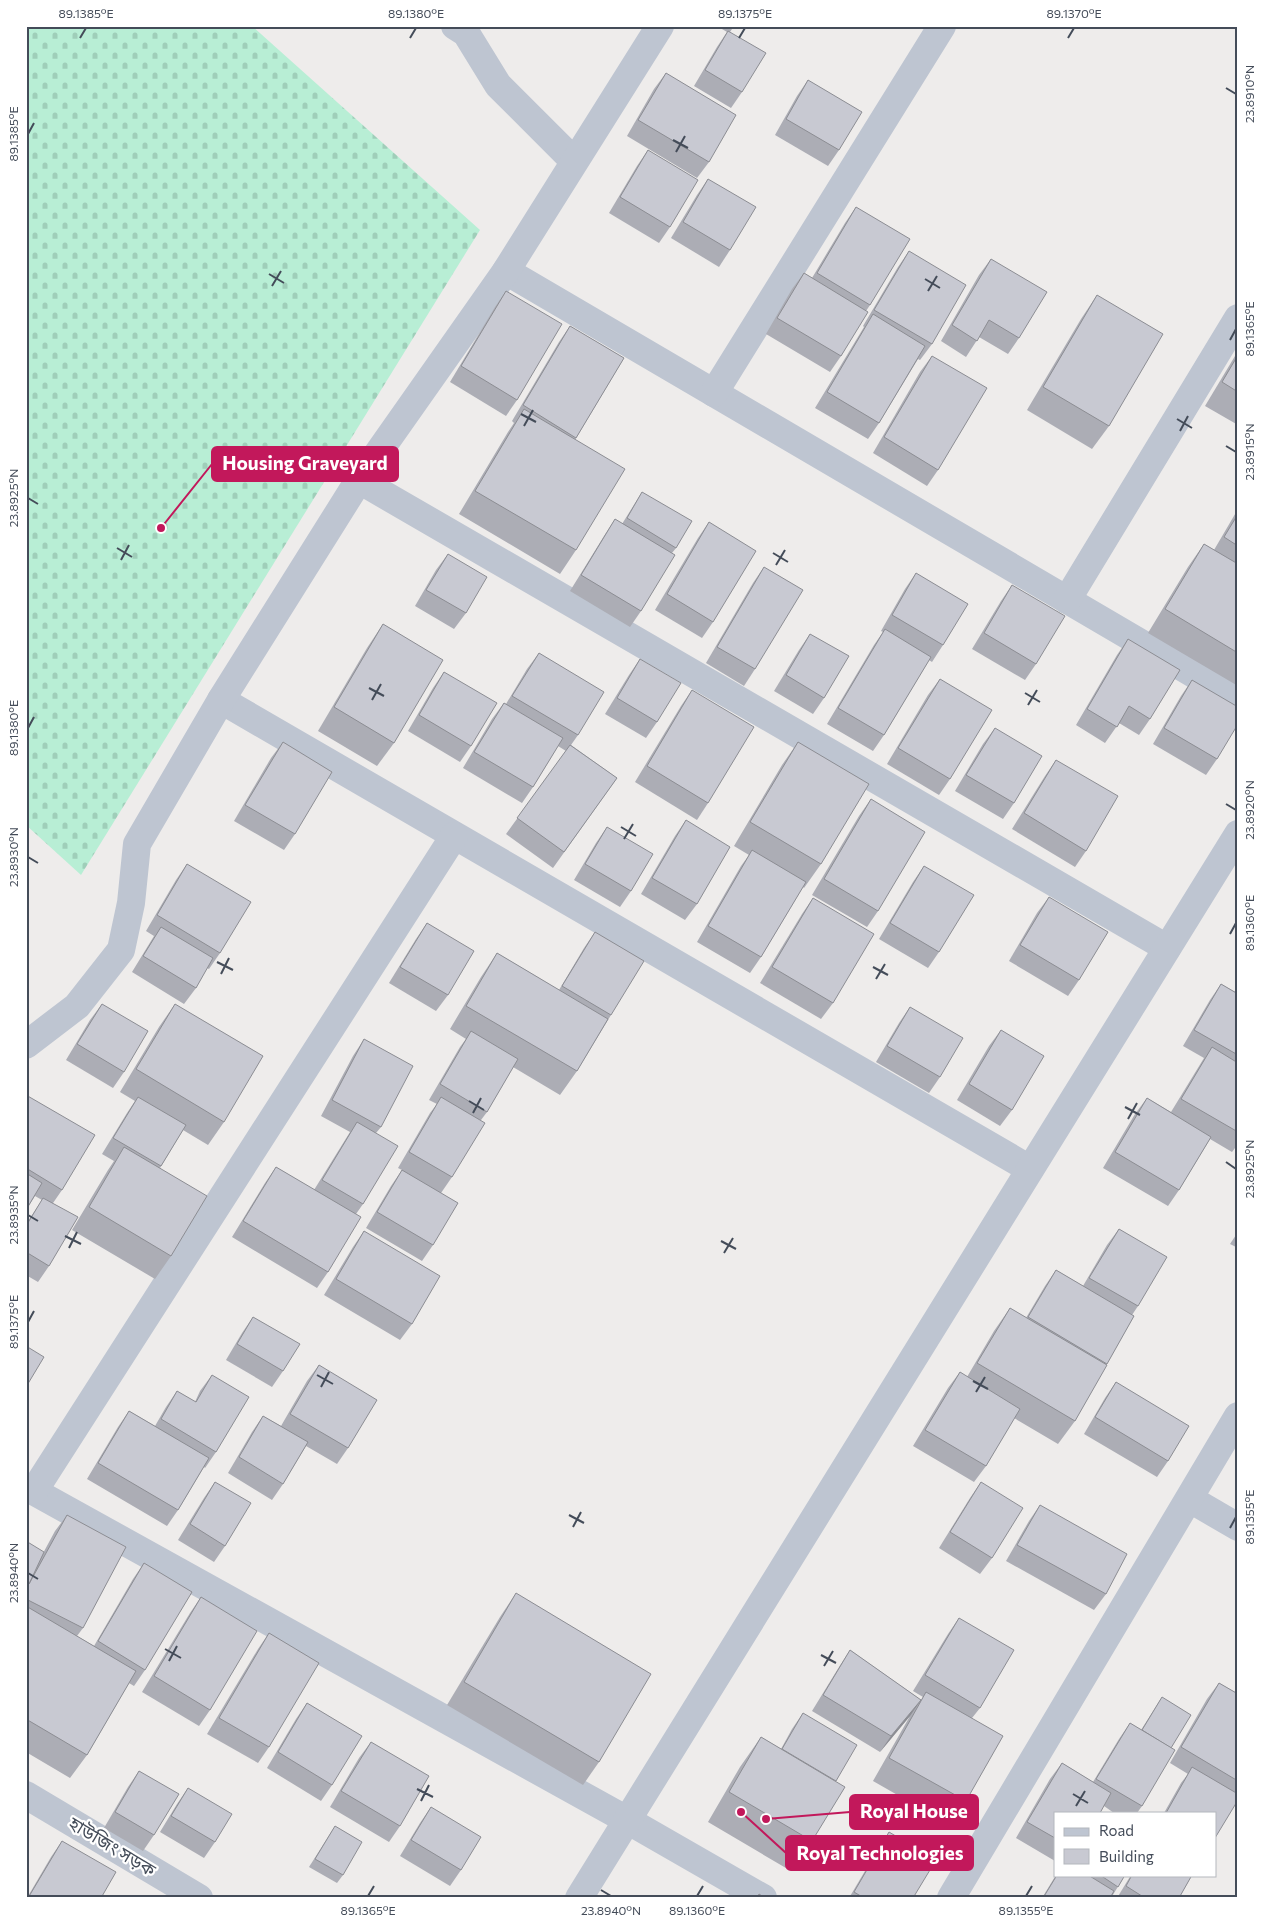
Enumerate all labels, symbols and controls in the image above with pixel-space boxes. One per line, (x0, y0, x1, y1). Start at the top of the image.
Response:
text: 89.1385°E (58, 6, 114, 20)
text: 89.1380°E (388, 6, 444, 20)
text: 89.1375°E (718, 6, 772, 20)
text: 89.1370°E (1046, 6, 1102, 20)
text: 23.8910°N (1242, 65, 1256, 123)
text: 89.1385°E (6, 106, 20, 162)
text: 89.1365°E (1242, 301, 1256, 357)
text: 23.8915°N (1242, 423, 1256, 481)
callout: Housing Graveyard (212, 447, 398, 481)
text: Housing Graveyard (222, 451, 388, 474)
text: 23.8925°N (6, 469, 20, 527)
text: 89.1380°E (6, 700, 20, 756)
text: 23.8920°N (1242, 780, 1256, 840)
text: 23.8930°N (6, 827, 20, 887)
text: 89.1360°E (1242, 895, 1256, 951)
text: 23.8925°N (1242, 1140, 1256, 1198)
text: 23.8935°N (6, 1186, 20, 1244)
text: 89.1375°E (6, 1295, 20, 1349)
text: 89.1355°E (1242, 1490, 1256, 1544)
text: 23.8940°N (6, 1543, 20, 1603)
callout: Royal House (850, 1795, 978, 1829)
text: Royal House (860, 1799, 968, 1822)
street label: হাউজিং সড়ক (64, 1811, 160, 1881)
legend (1054, 1812, 1216, 1876)
text: Road (1099, 1821, 1134, 1839)
callout: Royal Technologies (786, 1836, 973, 1870)
text: Royal Technologies (797, 1841, 964, 1864)
text: Building (1099, 1847, 1154, 1865)
text: 89.1365°E (340, 1903, 396, 1917)
text: 23.8940°N (581, 1903, 641, 1917)
text: 89.1360°E (669, 1903, 725, 1917)
text: 89.1355°E (999, 1903, 1053, 1917)

